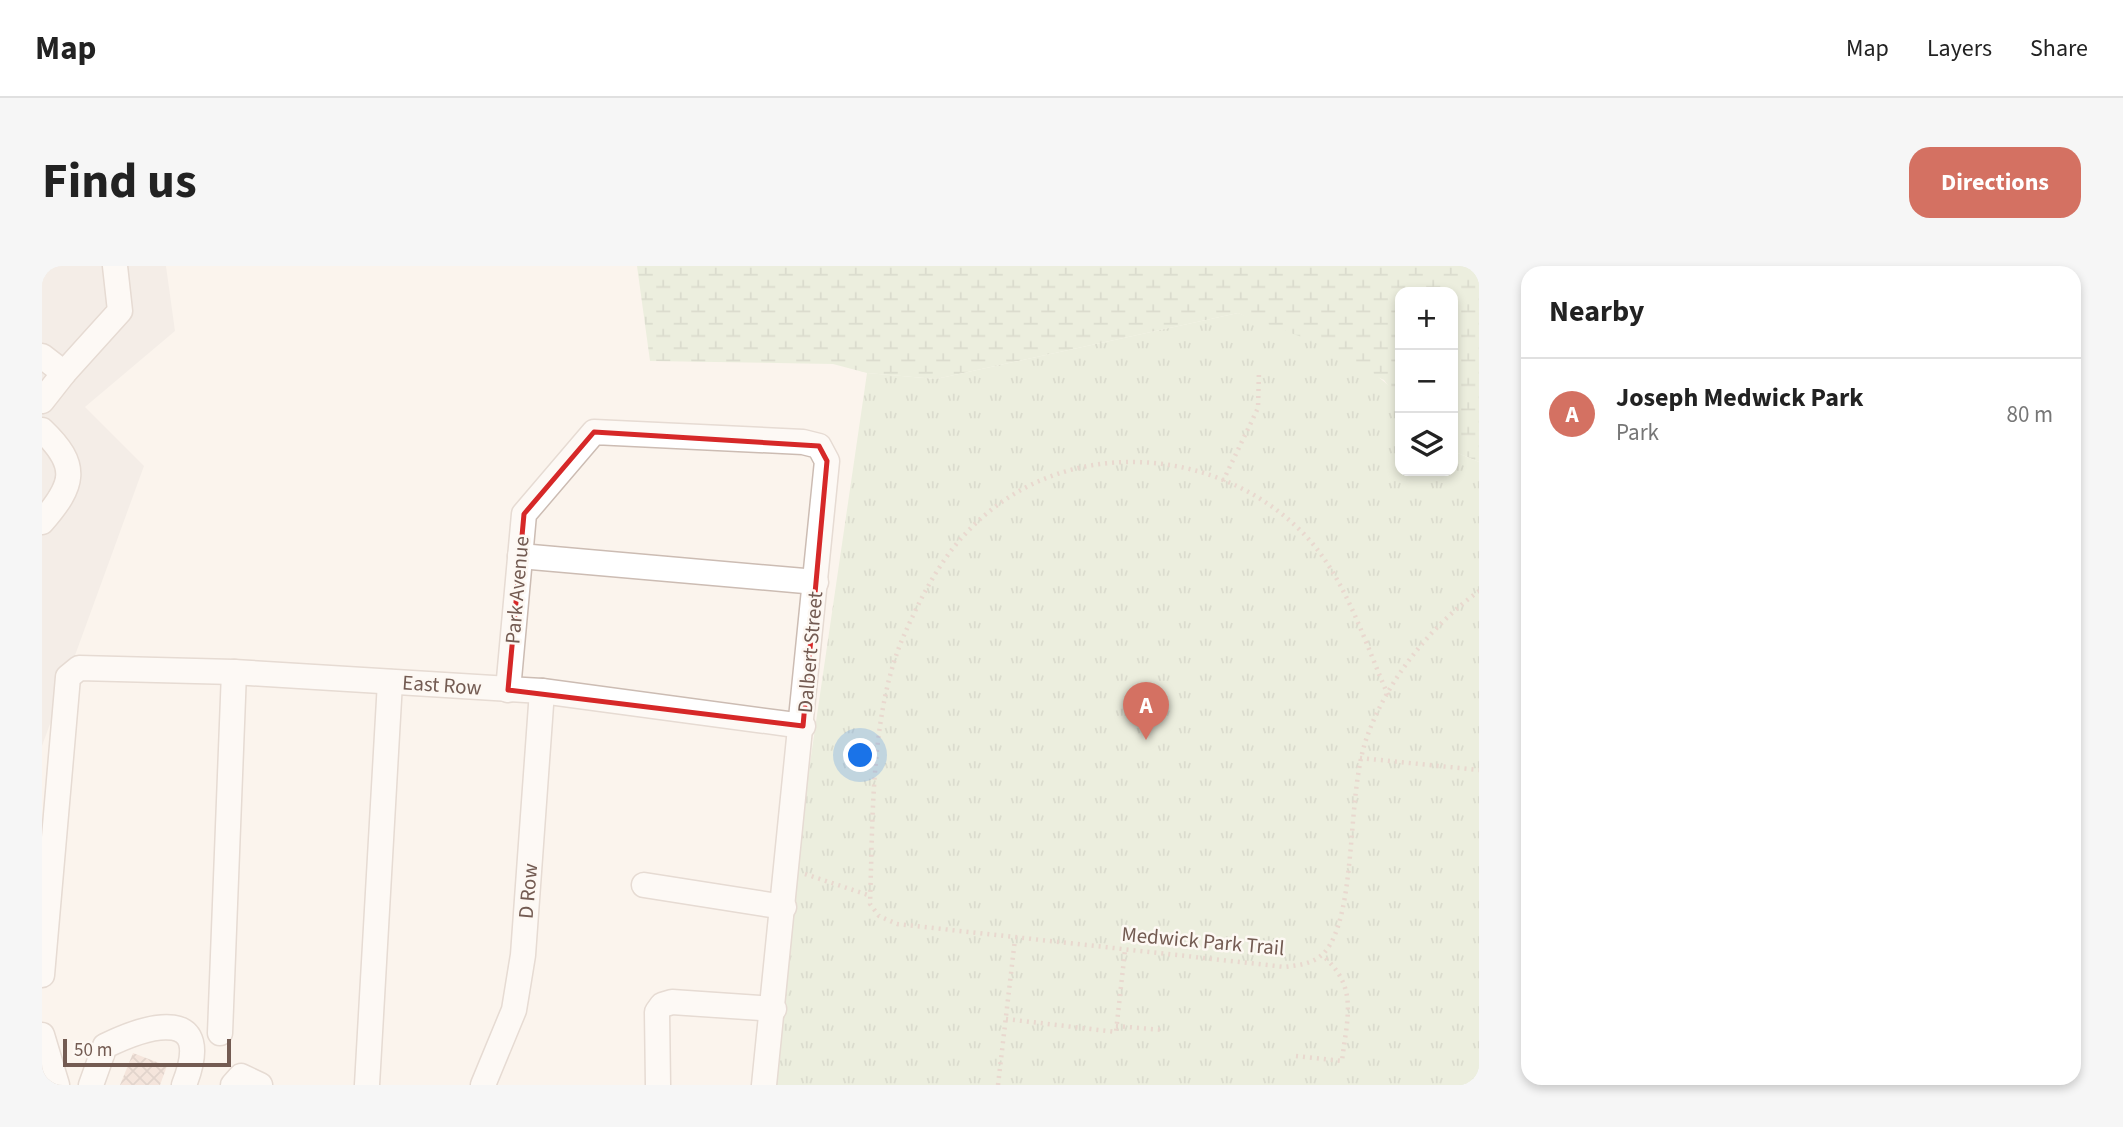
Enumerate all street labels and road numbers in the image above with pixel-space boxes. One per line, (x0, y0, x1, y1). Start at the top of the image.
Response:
street label: Park Avenue (497, 535, 537, 645)
street label: Dalbert Street (790, 590, 830, 714)
street label: East Row (401, 667, 483, 703)
street label: D Row (511, 862, 545, 920)
street label: Medwick Park Trail (1120, 919, 1286, 963)

